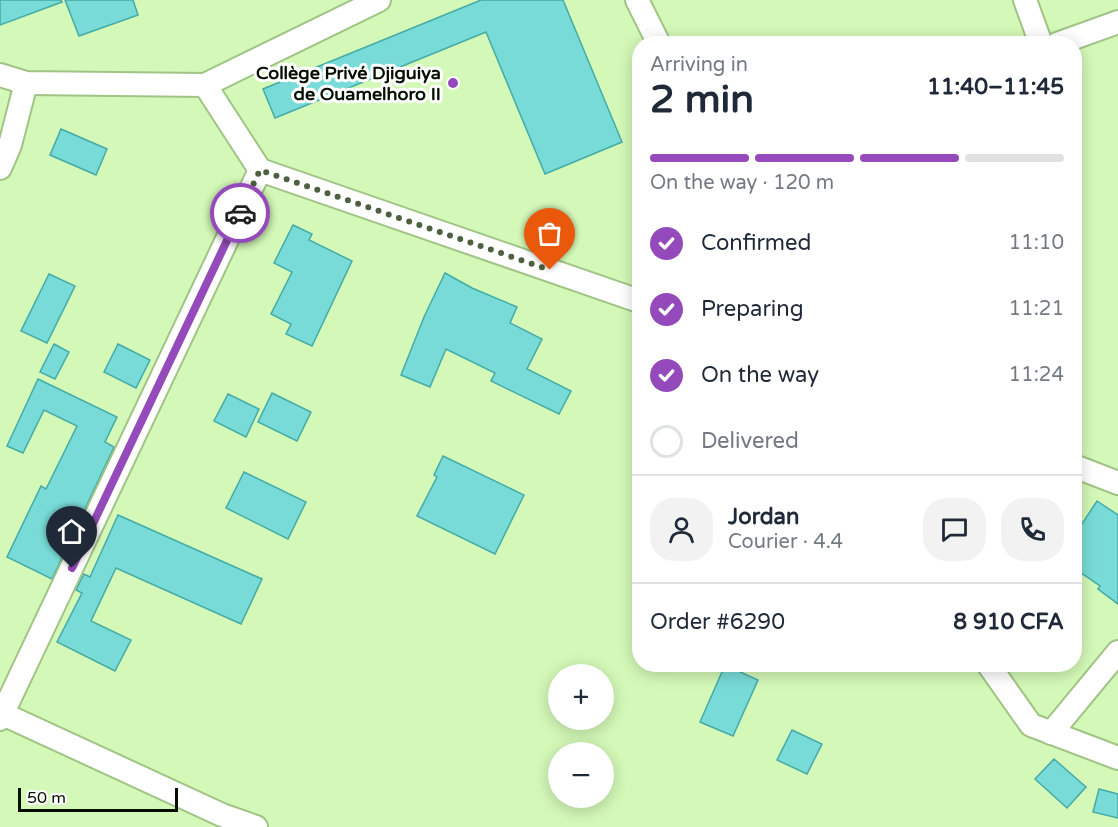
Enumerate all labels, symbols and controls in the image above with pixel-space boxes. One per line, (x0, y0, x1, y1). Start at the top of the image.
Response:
text: Arriving in (650, 53, 748, 77)
place label: Collège Privé Djiguiya de Ouamelhoro II (256, 62, 441, 105)
text: 11:40–11:45 (927, 74, 1064, 100)
marker: Collège Privé Djiguiya de Ouamelhoro II (446, 76, 460, 90)
text: 2 min (650, 76, 754, 123)
text: On the way · 120 m (650, 171, 834, 195)
courier (210, 183, 270, 243)
icon: car (224, 197, 257, 230)
pin (524, 208, 575, 270)
icon: bag (533, 217, 566, 250)
icon: check (650, 227, 683, 260)
text: Confirmed (701, 230, 811, 256)
text: 11:10 (1009, 231, 1064, 255)
icon: check (650, 293, 683, 326)
text: Preparing (701, 296, 804, 322)
text: 11:21 (1009, 297, 1064, 321)
icon: check (650, 359, 683, 392)
text: On the way (701, 362, 819, 388)
text: 11:24 (1009, 363, 1064, 387)
text: Delivered (701, 428, 799, 454)
button: person (650, 498, 713, 561)
button: chat (923, 498, 986, 561)
button: phone (1001, 498, 1064, 561)
text: Jordan (728, 504, 799, 530)
pin (46, 506, 97, 568)
icon: home (55, 515, 88, 548)
text: Courier · 4.4 (728, 530, 843, 554)
text: Order #6290 (650, 609, 785, 635)
text: 8 910 CFA (953, 609, 1064, 635)
map controls (548, 664, 614, 808)
button: + (548, 664, 614, 730)
button: − (548, 742, 614, 808)
scale bar (18, 785, 178, 812)
text: 50 m (27, 788, 66, 808)

